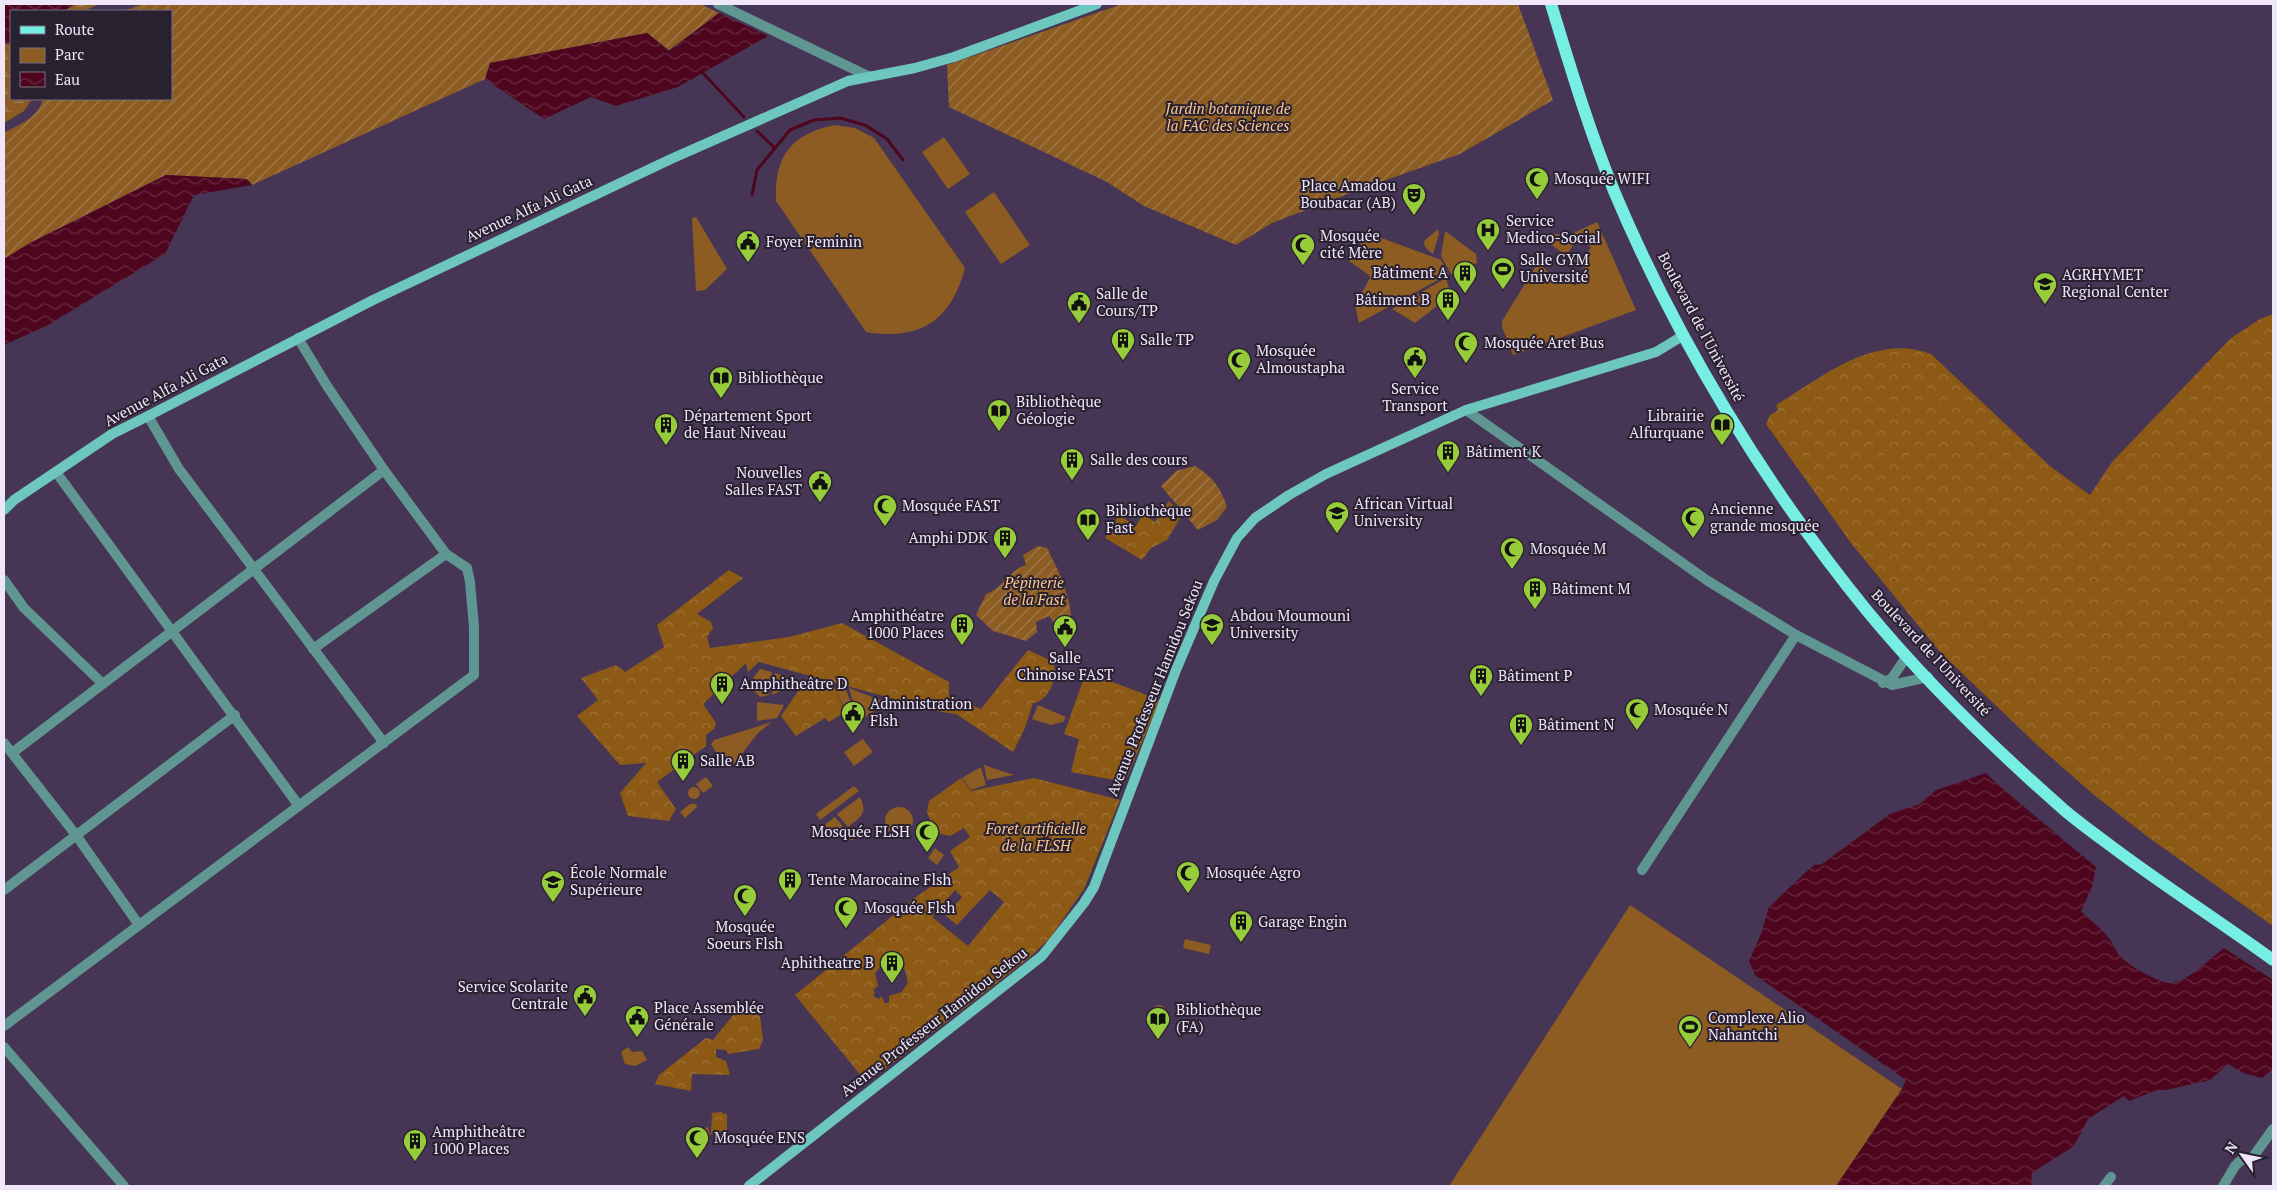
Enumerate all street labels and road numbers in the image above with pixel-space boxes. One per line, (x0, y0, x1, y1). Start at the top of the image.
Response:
street label: Avenue Alfa Ali Gata (462, 170, 595, 246)
street label: Boulevard de l'Université (1654, 248, 1750, 405)
street label: Avenue Alfa Ali Gata (100, 348, 231, 430)
street label: Avenue Professeur Hamidou Sekou (1101, 576, 1207, 799)
street label: Boulevard de l'Université (1868, 585, 1996, 720)
street label: Avenue Professeur Hamidou Sekou (836, 942, 1031, 1100)

